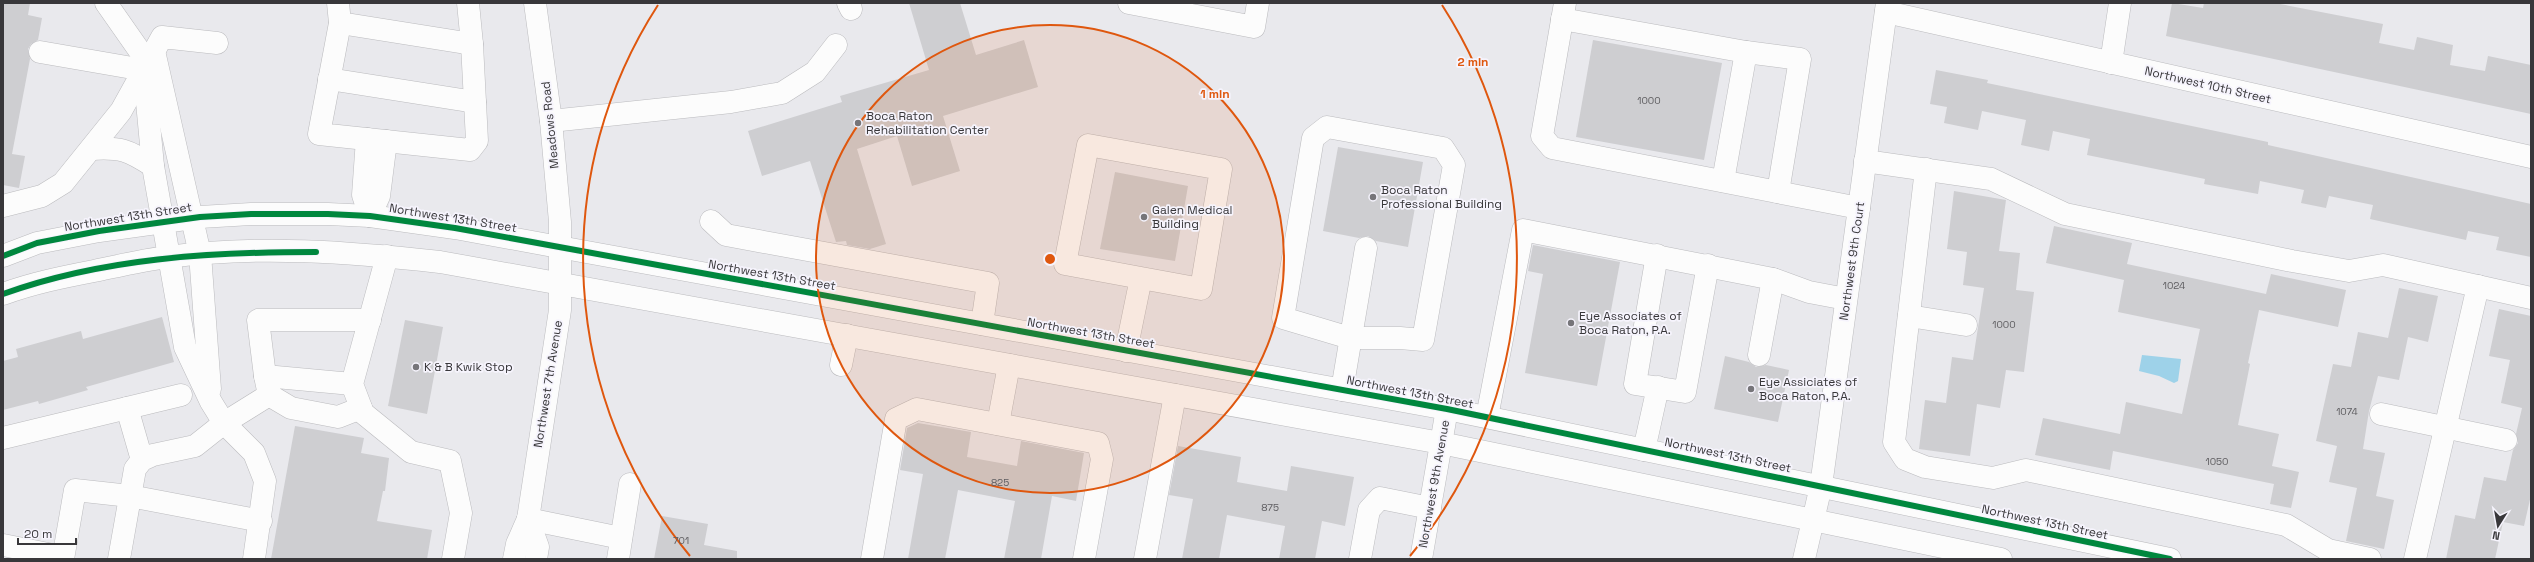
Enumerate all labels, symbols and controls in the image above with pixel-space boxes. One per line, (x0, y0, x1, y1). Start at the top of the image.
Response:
text: 2 min (1457, 54, 1489, 70)
street label: Northwest 10th Street (2143, 63, 2273, 107)
street label: Meadows Road (537, 81, 563, 169)
text: 1 min (1200, 86, 1230, 102)
house number: 1000 (1637, 94, 1661, 107)
place label: Boca Raton Rehabilitation Center (866, 108, 989, 138)
marker: Boca Raton Rehabilitation Center (853, 118, 863, 128)
place label: Boca Raton Professional Building (1381, 182, 1502, 212)
marker: Boca Raton Professional Building (1368, 192, 1378, 202)
street label: Northwest 13th Street (63, 199, 193, 235)
street label: Northwest 13th Street (388, 200, 518, 236)
street label: Northwest 9th Court (1836, 201, 1868, 321)
place label: Galen Medical Building (1152, 202, 1232, 232)
marker: Galen Medical Building (1139, 212, 1149, 222)
centre of rings (1043, 252, 1057, 266)
street label: Northwest 13th Street (707, 256, 837, 294)
house number: 1024 (2163, 279, 2185, 292)
place label: Eye Associates of Boca Raton, P.A. (1579, 308, 1682, 338)
street label: Northwest 13th Street (1026, 314, 1156, 352)
marker: Eye Associates of Boca Raton, P.A. (1566, 318, 1576, 328)
house number: 1000 (1992, 318, 2016, 331)
street label: Northwest 7th Avenue (530, 319, 566, 449)
place label: K & B Kwik Stop (424, 359, 513, 375)
marker: K & B Kwik Stop (411, 362, 421, 372)
street label: Northwest 13th Street (1345, 372, 1475, 412)
place label: Eye Assiciates of Boca Raton, P.A. (1759, 374, 1857, 404)
marker: Eye Assiciates of Boca Raton, P.A. (1746, 384, 1756, 394)
house number: 1074 (2336, 405, 2358, 418)
street label: Northwest 9th Avenue (1415, 419, 1453, 549)
street label: Northwest 13th Street (1663, 434, 1793, 476)
house number: 1050 (2206, 455, 2229, 468)
house number: 825 (991, 476, 1009, 489)
house number: 875 (1261, 501, 1279, 514)
street label: Northwest 13th Street (1980, 501, 2110, 543)
north arrow (2478, 506, 2518, 546)
scale bar (18, 520, 76, 546)
text: 20 m (24, 526, 52, 542)
text: N (2491, 528, 2501, 543)
house number: 701 (673, 534, 689, 547)

